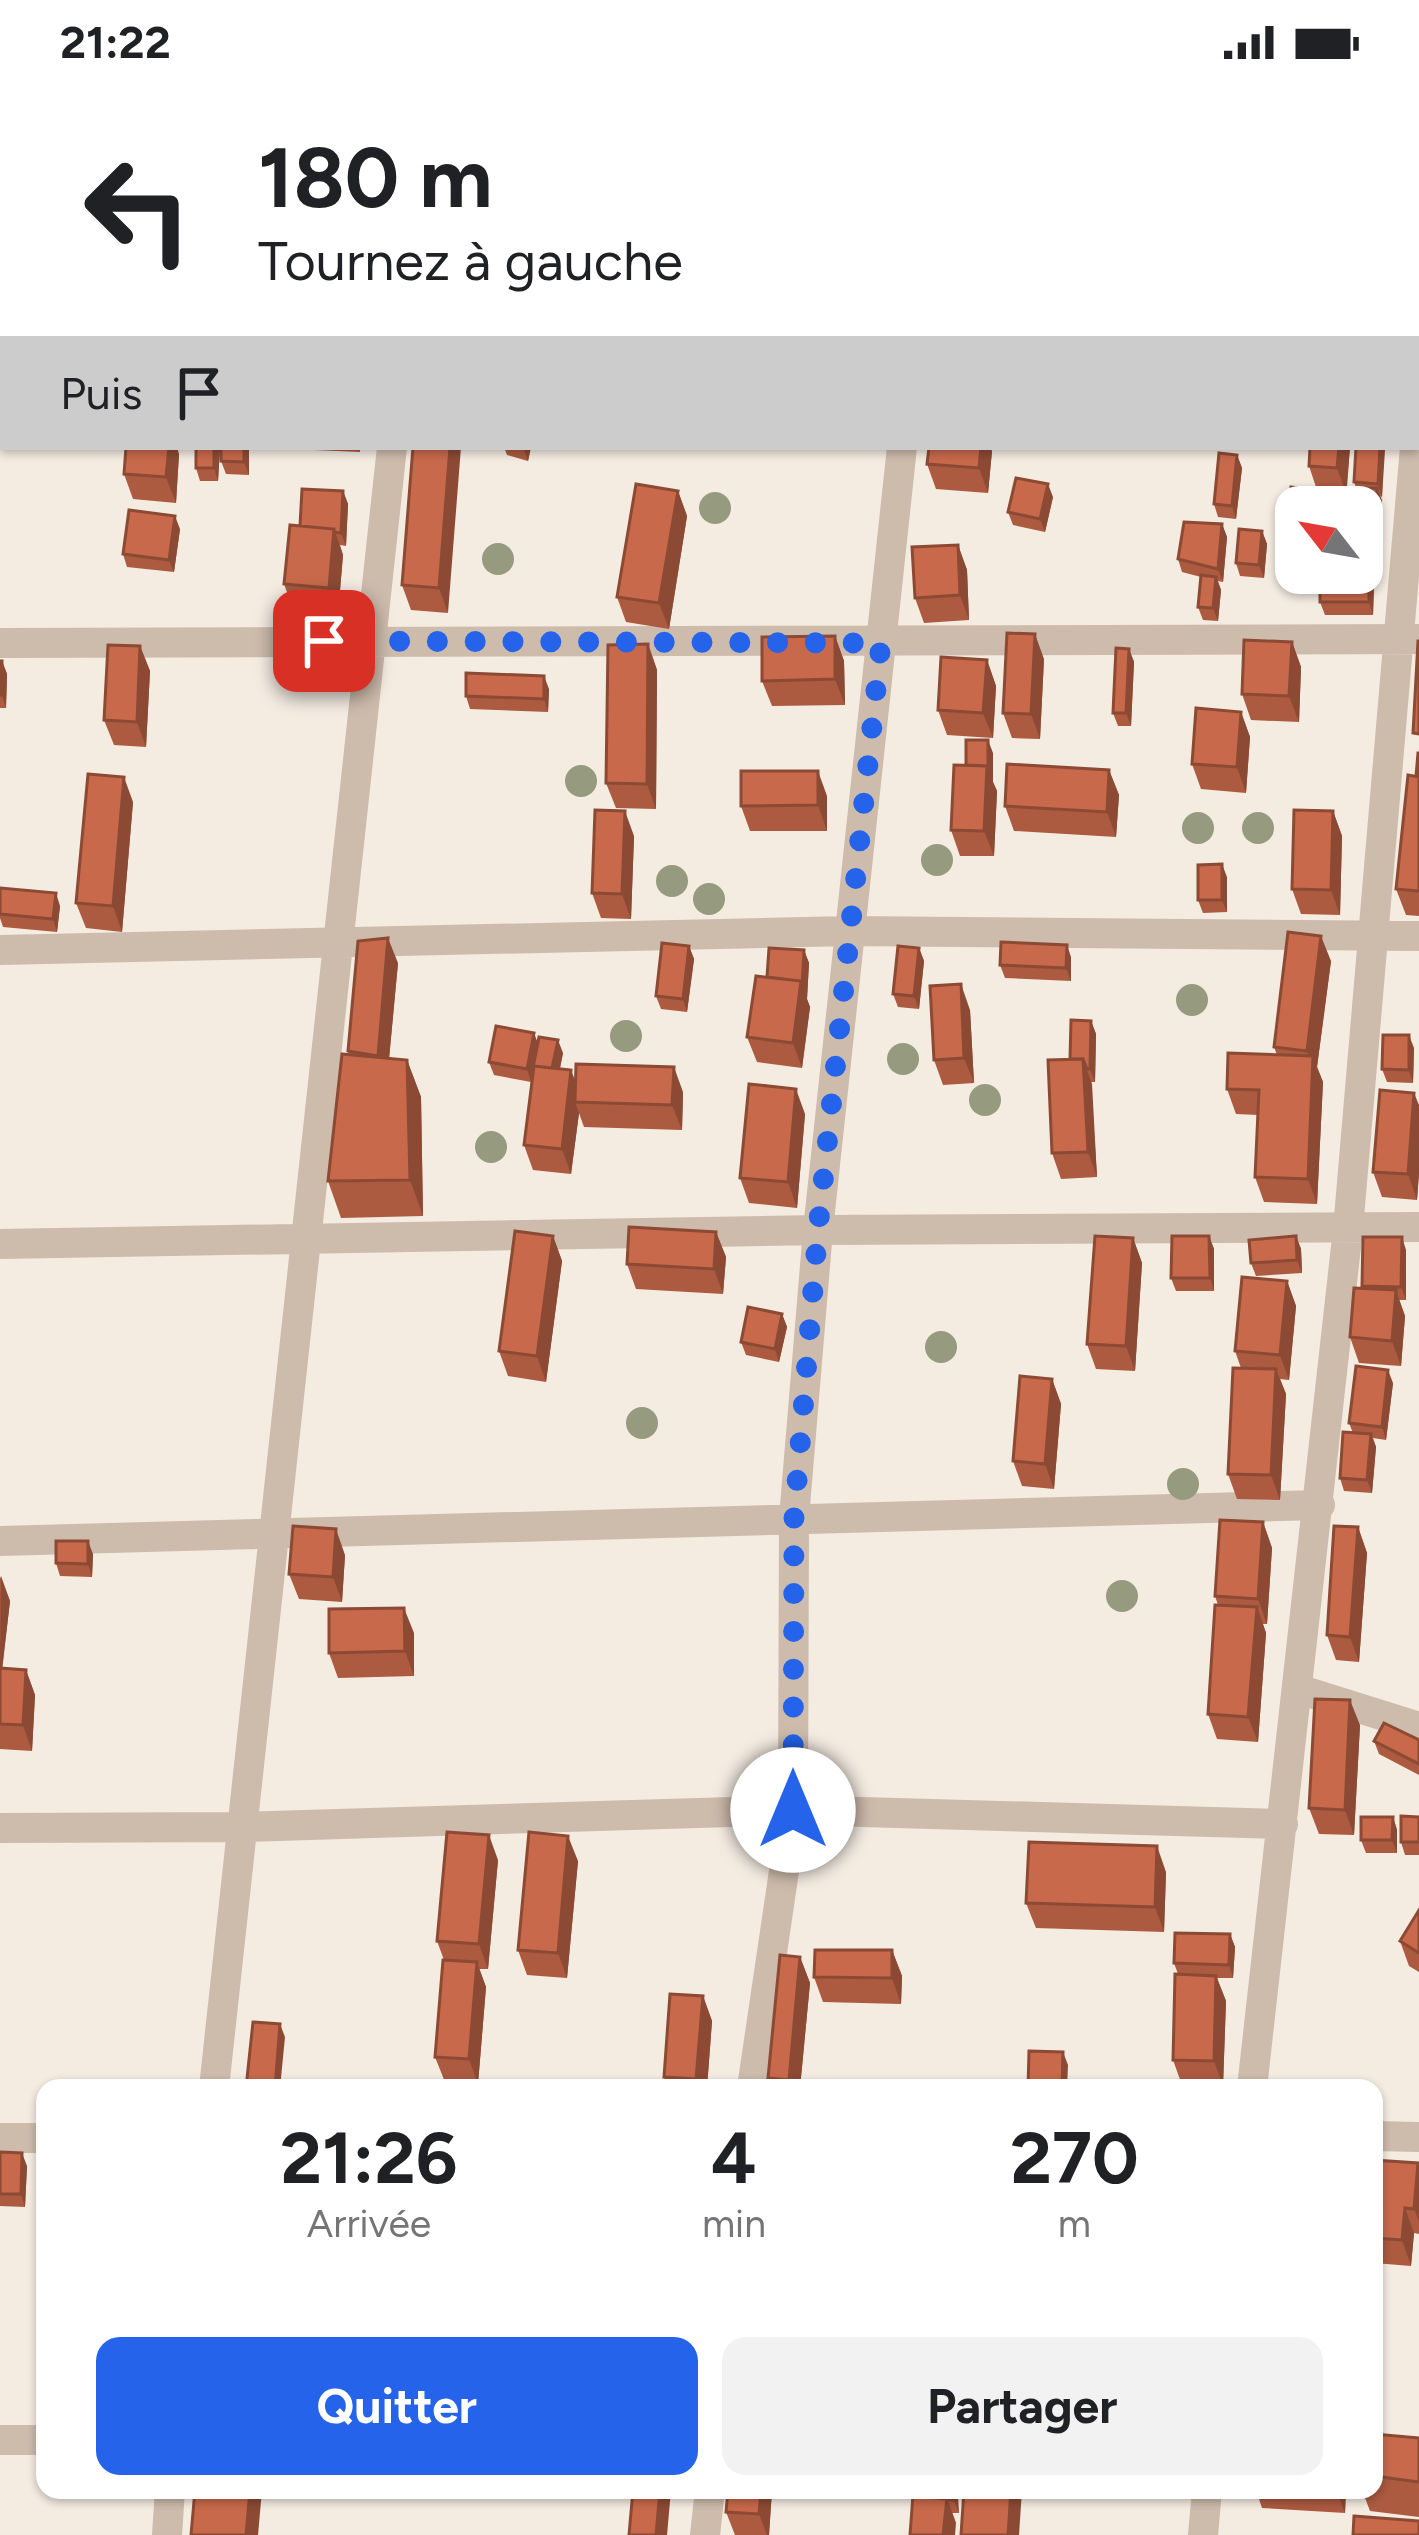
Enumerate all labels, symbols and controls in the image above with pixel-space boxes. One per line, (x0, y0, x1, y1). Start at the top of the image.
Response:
text: 21:22 (60, 15, 171, 69)
text: 180 m (258, 127, 493, 228)
icon: left (60, 132, 216, 288)
text: Tournez à gauche (258, 229, 683, 294)
icon: arrive (166, 360, 232, 426)
text: Puis (60, 366, 142, 420)
north arrow (1275, 486, 1383, 594)
map controls (1275, 486, 1383, 594)
pin (273, 590, 375, 692)
icon: arrive (291, 608, 357, 674)
position arrow (730, 1747, 856, 1873)
text: 21:26 (280, 2115, 458, 2201)
text: 4 (711, 2115, 757, 2201)
text: 270 (1010, 2115, 1139, 2201)
text: Arrivée (307, 2200, 431, 2247)
text: min (702, 2200, 766, 2247)
text: m (1058, 2200, 1091, 2247)
button: Quitter (96, 2337, 698, 2475)
button: Partager (722, 2337, 1323, 2475)

